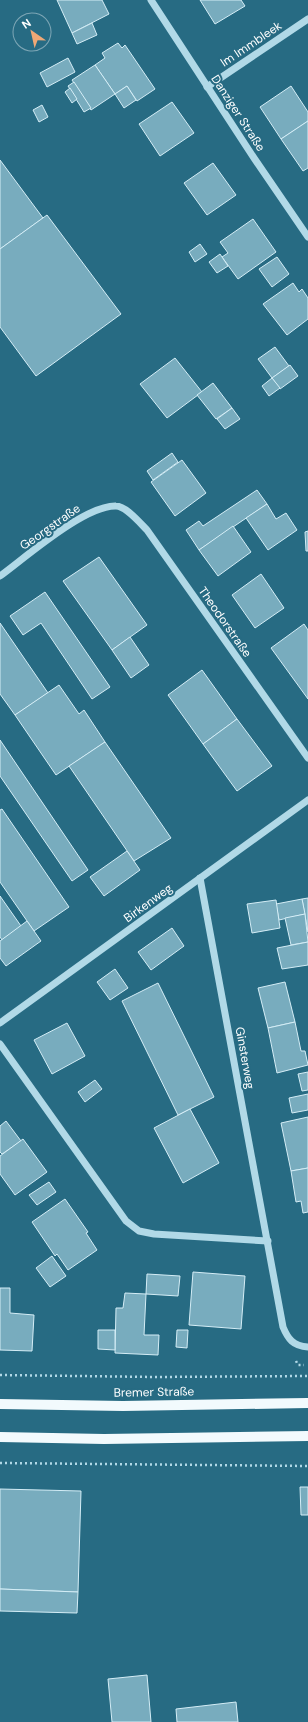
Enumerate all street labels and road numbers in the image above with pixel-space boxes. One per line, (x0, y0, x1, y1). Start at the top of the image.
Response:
street label: Im Immbleek (217, 18, 285, 70)
street label: Danziger Straße (207, 72, 269, 154)
street label: Georgstraße (17, 500, 83, 554)
street label: Theodorstraße (195, 584, 255, 661)
street label: Birkenweg (121, 880, 176, 926)
street label: Ginsterweg (232, 1026, 258, 1091)
street label: Bremer Straße (114, 1383, 195, 1401)

